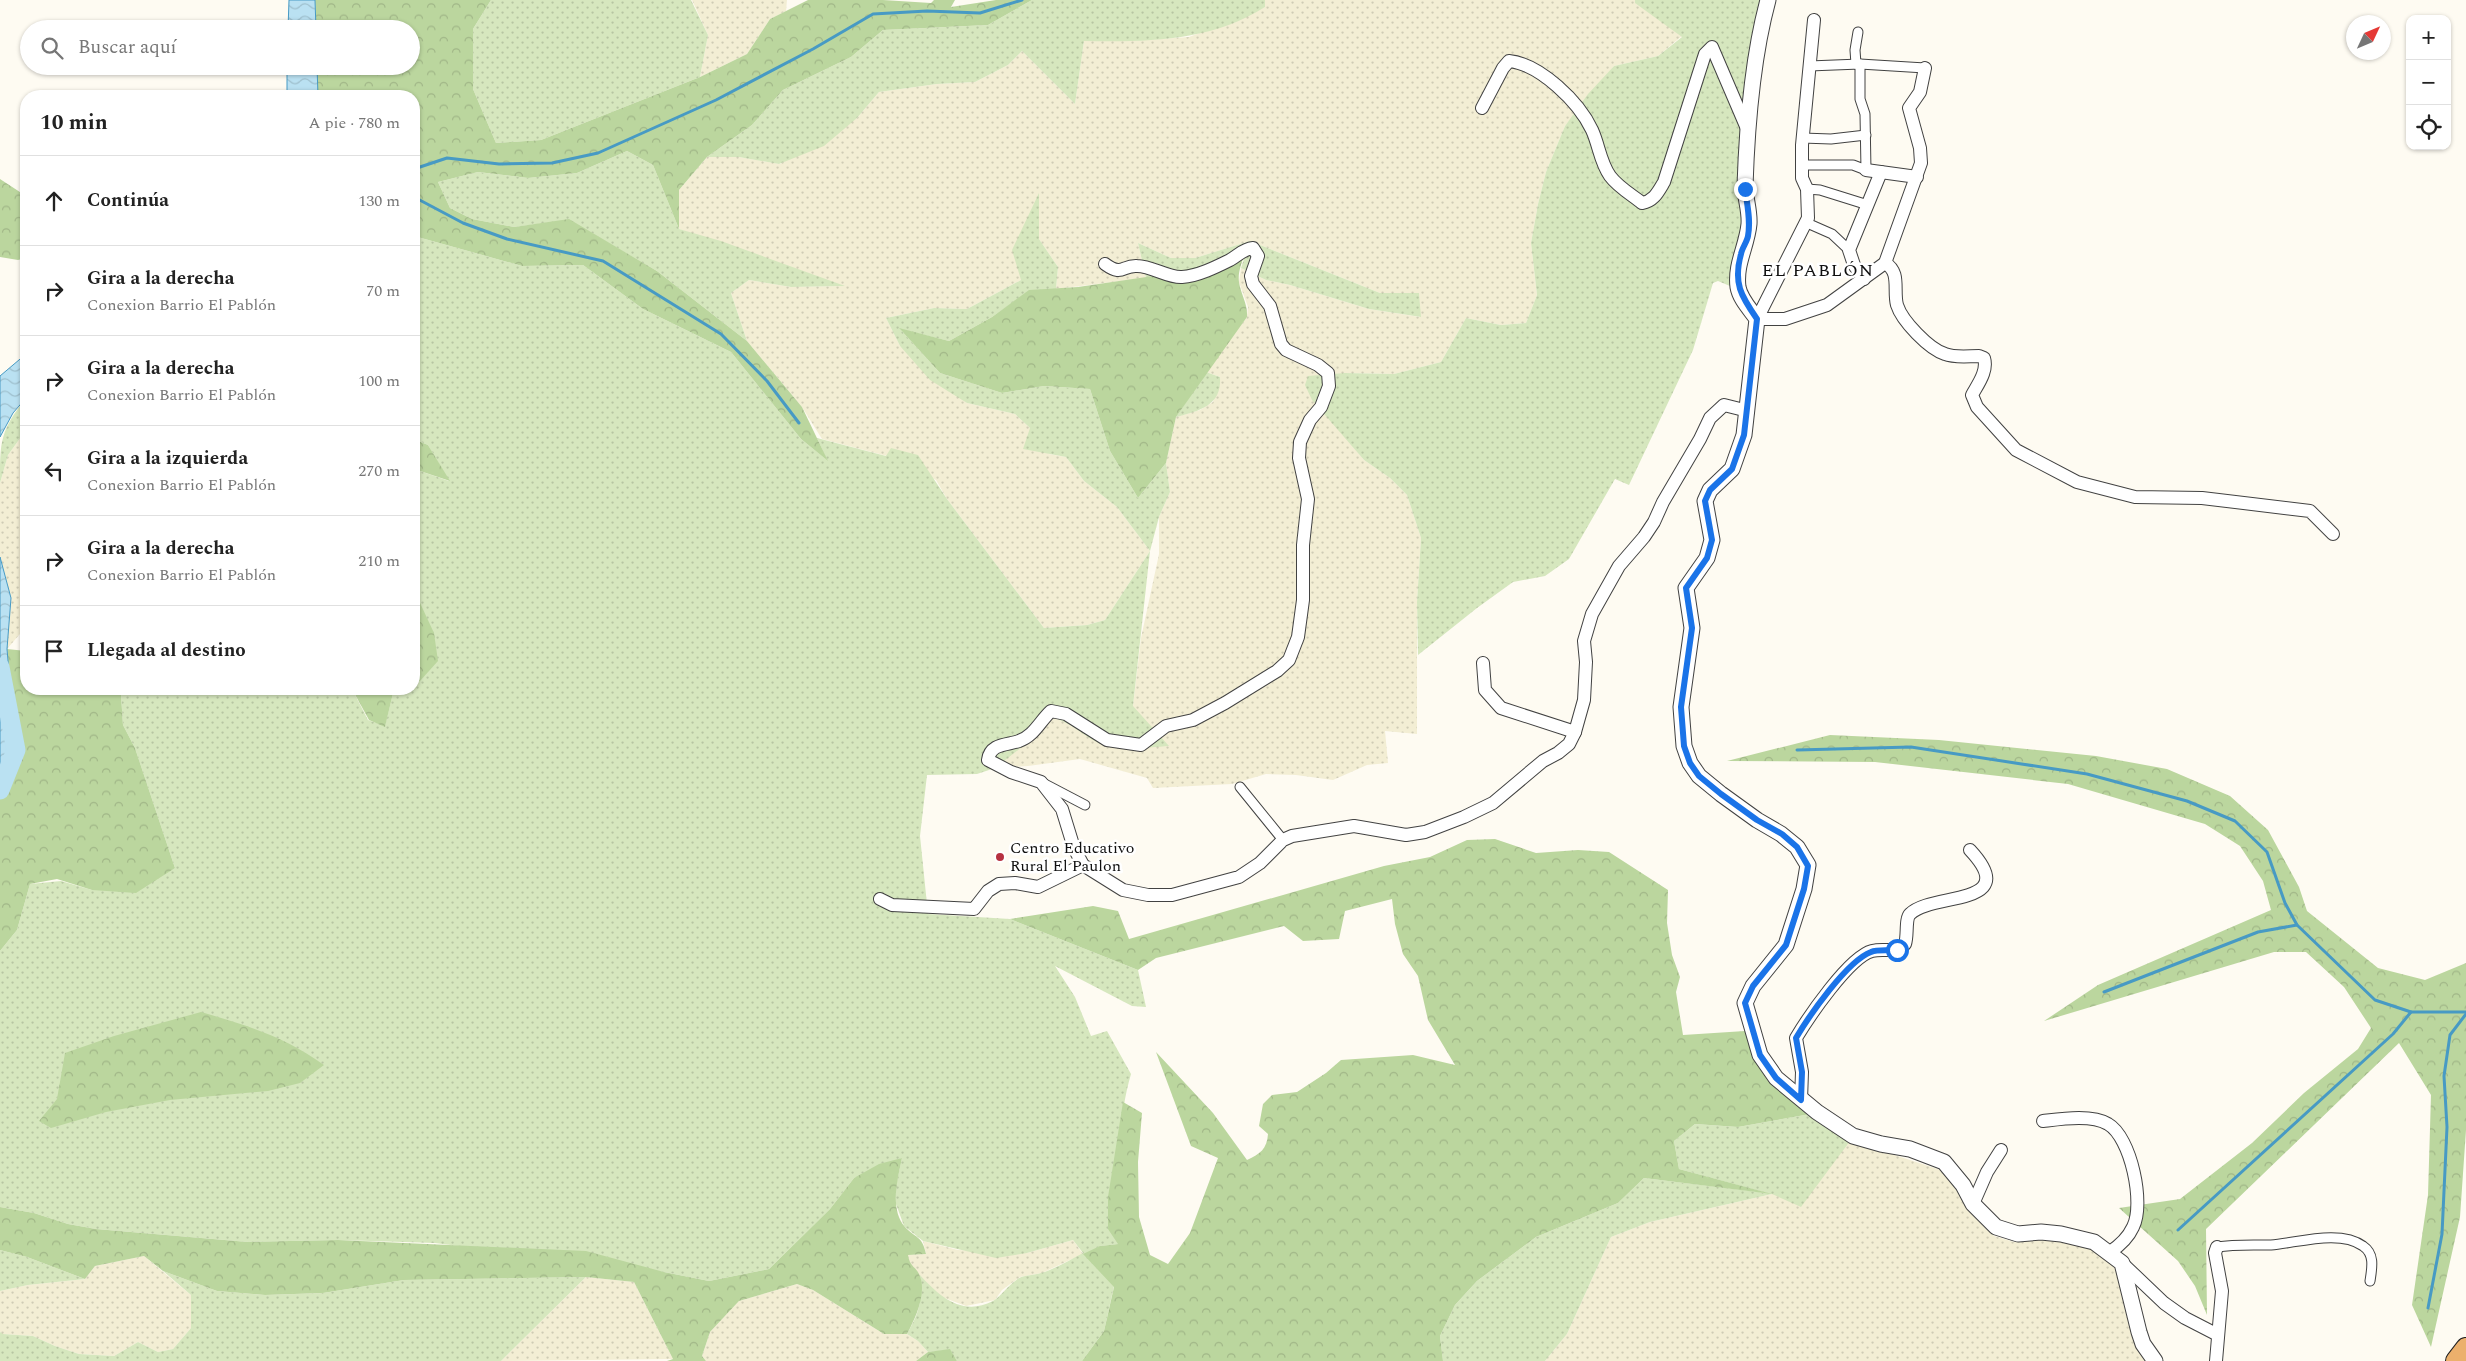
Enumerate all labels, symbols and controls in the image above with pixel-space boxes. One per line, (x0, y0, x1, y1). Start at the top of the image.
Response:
north arrow (2346, 15, 2391, 60)
map controls (2406, 15, 2451, 150)
button: + (2406, 15, 2451, 60)
search box (20, 20, 420, 75)
text: Buscar aquí (78, 33, 177, 62)
icon: search (38, 34, 66, 62)
button: − (2406, 60, 2451, 105)
button: locate (2406, 105, 2451, 150)
text: 10 min (40, 107, 108, 139)
text: A pie · 780 m (308, 111, 400, 135)
route end (1734, 178, 1757, 201)
text: Continúa (87, 186, 169, 215)
icon: ahead (40, 187, 68, 215)
text: 130 m (358, 189, 400, 213)
district label: EL PABLÓN (1762, 257, 1874, 284)
text: Gira a la derecha (87, 264, 234, 293)
icon: right (40, 277, 68, 305)
text: 70 m (366, 279, 400, 303)
text: Conexion Barrio El Pablón (87, 293, 276, 317)
text: Gira a la derecha (87, 354, 234, 383)
icon: right (40, 367, 68, 395)
text: 100 m (358, 369, 400, 393)
text: Conexion Barrio El Pablón (87, 383, 276, 407)
text: Gira a la izquierda (87, 444, 248, 473)
icon: left (40, 457, 68, 485)
text: 270 m (358, 459, 400, 483)
text: Conexion Barrio El Pablón (87, 473, 276, 497)
text: Gira a la derecha (87, 534, 234, 563)
icon: right (40, 547, 68, 575)
text: 210 m (358, 549, 400, 573)
text: Conexion Barrio El Pablón (87, 563, 276, 587)
text: Llegada al destino (87, 636, 246, 665)
icon: arrive (40, 637, 68, 665)
place label: Centro Educativo Rural El Paulon (1010, 836, 1134, 878)
marker: Centro Educativo Rural El Paulon (994, 851, 1006, 863)
route start (1886, 939, 1909, 962)

